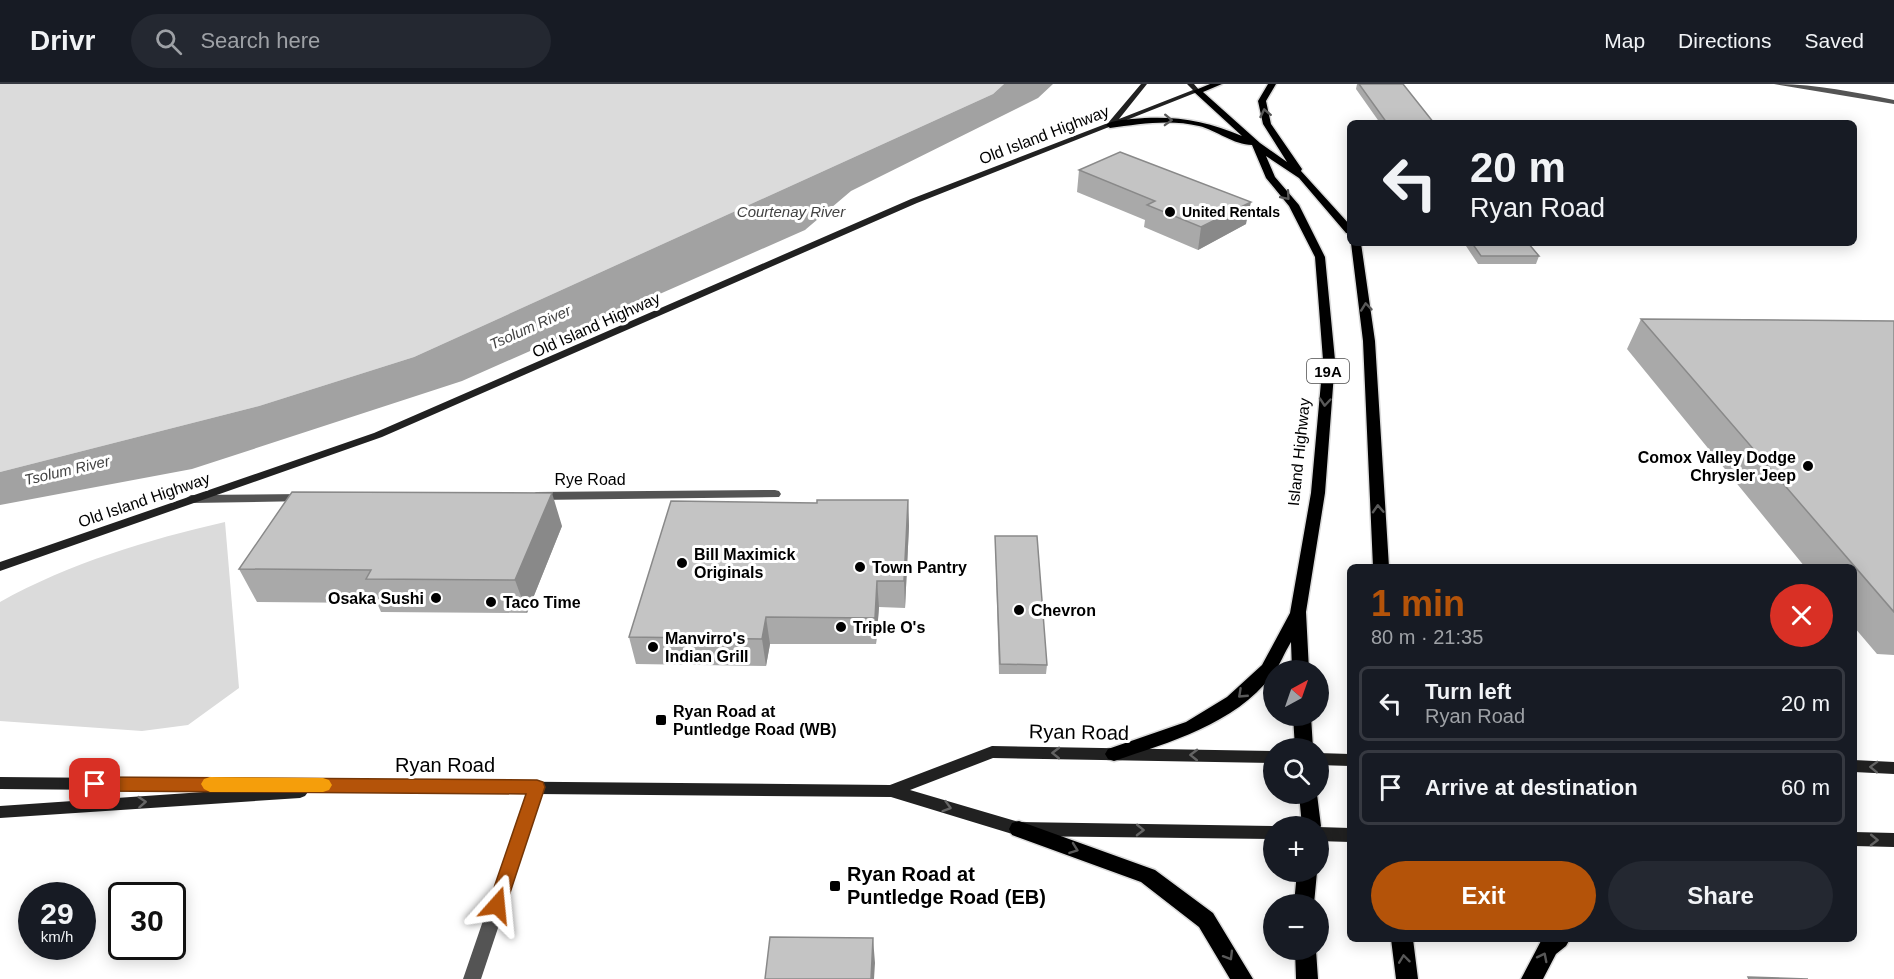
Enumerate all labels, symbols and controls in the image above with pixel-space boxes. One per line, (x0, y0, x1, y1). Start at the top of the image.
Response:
search box (131, 14, 551, 68)
text: Drivr (30, 25, 95, 56)
icon: search (152, 25, 185, 58)
text: Search here (200, 28, 320, 53)
text: Map (1604, 29, 1645, 52)
text: Directions (1678, 29, 1771, 52)
text: Saved (1804, 29, 1864, 52)
street label: Old Island Highway (977, 102, 1111, 168)
one-way arrow (1259, 108, 1272, 118)
one-way arrow (1164, 114, 1173, 126)
icon: left (1371, 144, 1449, 222)
text: 20 m (1470, 144, 1566, 191)
one-way arrow (1279, 189, 1290, 200)
text: Ryan Road (1470, 193, 1605, 223)
water label: Courtenay River (737, 203, 846, 220)
place label: United Rentals (1182, 204, 1280, 220)
marker: United Rentals (1163, 205, 1177, 219)
street label: Old Island Highway (530, 289, 662, 361)
water label: Tsolum River (487, 301, 574, 352)
one-way arrow (1360, 302, 1372, 312)
road number: 19A (1307, 359, 1349, 383)
street label: Island Highway (1285, 397, 1313, 507)
one-way arrow (1319, 397, 1332, 407)
place label: Comox Valley Dodge Chrysler Jeep (1638, 449, 1796, 484)
water label: Tsolum River (23, 452, 112, 488)
marker: Comox Valley Dodge Chrysler Jeep (1801, 459, 1815, 473)
street label: Old Island Highway (76, 470, 212, 530)
street label: Rye Road (554, 471, 626, 488)
one-way arrow (1371, 504, 1384, 513)
place label: Bill Maximick Originals (694, 546, 795, 581)
marker: Bill Maximick Originals (675, 556, 689, 570)
place label: Town Pantry (872, 559, 967, 576)
marker: Town Pantry (853, 560, 867, 574)
text: 1 min (1371, 583, 1465, 624)
button: close (1770, 584, 1833, 647)
place label: Osaka Sushi (328, 590, 424, 607)
marker: Osaka Sushi (429, 591, 443, 605)
place label: Taco Time (503, 594, 581, 611)
marker: Taco Time (484, 595, 498, 609)
place label: Chevron (1031, 602, 1096, 619)
marker: Chevron (1012, 603, 1026, 617)
place label: Triple O's (853, 619, 925, 636)
marker: Triple O's (834, 620, 848, 634)
text: 80 m · 21:35 (1371, 626, 1483, 648)
place label: Manvirro's Indian Grill (665, 630, 749, 665)
marker: Manvirro's Indian Grill (646, 640, 660, 654)
north arrow (1263, 660, 1329, 726)
map controls (1263, 660, 1329, 960)
text: Turn left (1425, 679, 1511, 704)
one-way arrow (1238, 686, 1249, 697)
icon: left (1374, 687, 1407, 720)
text: 20 m (1781, 691, 1830, 716)
place label: Ryan Road at Puntledge Road (WB) (673, 703, 837, 738)
text: Ryan Road (1425, 705, 1525, 727)
marker: Ryan Road at Puntledge Road (WB) (654, 713, 668, 727)
street label: Ryan Road (1029, 720, 1129, 744)
button: search (1263, 738, 1329, 804)
one-way arrow (1051, 747, 1060, 759)
one-way arrow (1190, 749, 1199, 761)
street label: Ryan Road (395, 754, 495, 776)
pin (69, 758, 120, 809)
one-way arrow (1869, 761, 1878, 773)
icon: arrive (78, 767, 111, 800)
icon: arrive (1374, 771, 1407, 804)
text: Arrive at destination (1425, 775, 1638, 800)
text: 60 m (1781, 775, 1830, 800)
one-way arrow (138, 796, 147, 809)
one-way arrow (941, 800, 952, 812)
button: + (1263, 816, 1329, 882)
one-way arrow (1136, 824, 1145, 836)
one-way arrow (1870, 833, 1879, 846)
one-way arrow (1067, 842, 1078, 854)
button: Exit (1371, 861, 1596, 930)
button: Share (1608, 861, 1833, 930)
place label: Ryan Road at Puntledge Road (EB) (847, 863, 1046, 908)
position arrow (465, 873, 529, 937)
marker: Ryan Road at Puntledge Road (EB) (828, 879, 842, 893)
speed limit sign: 30 (108, 882, 186, 960)
button: − (1263, 894, 1329, 960)
text: 29 (40, 897, 74, 930)
text: km/h (41, 928, 73, 945)
one-way arrow (1222, 950, 1234, 960)
one-way arrow (1536, 953, 1547, 963)
one-way arrow (1398, 954, 1411, 964)

